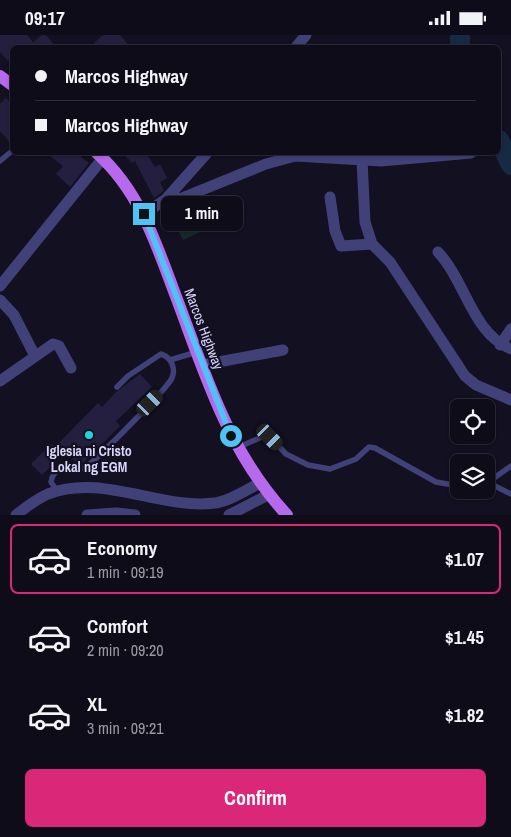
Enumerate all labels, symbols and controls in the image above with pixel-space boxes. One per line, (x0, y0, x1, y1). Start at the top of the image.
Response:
text: 09:17 (25, 5, 65, 31)
text: Marcos Highway (65, 63, 188, 89)
text: Marcos Highway (65, 112, 188, 138)
callout: 1 min (162, 197, 244, 231)
text: 1 min (185, 202, 219, 224)
route end (133, 203, 155, 225)
street label: Marcos Highway (180, 286, 228, 372)
car (134, 387, 165, 419)
map controls (450, 399, 495, 499)
button: locate (450, 399, 495, 444)
car (254, 421, 285, 453)
route start (220, 425, 242, 447)
marker: Iglesia ni Cristo Lokal ng EGM (83, 429, 95, 441)
place label: Iglesia ni Cristo Lokal ng EGM (46, 442, 132, 476)
button: layers (450, 454, 495, 499)
text: Economy (87, 535, 157, 561)
icon: car (27, 537, 72, 582)
text: $1.07 (445, 546, 484, 572)
text: 1 min · 09:19 (87, 561, 164, 583)
text: Comfort (87, 613, 148, 639)
icon: car (27, 615, 72, 660)
text: $1.45 (445, 624, 484, 650)
text: 2 min · 09:20 (87, 639, 164, 661)
text: XL (87, 691, 107, 717)
icon: car (27, 693, 72, 738)
text: $1.82 (445, 702, 484, 728)
text: 3 min · 09:21 (87, 717, 164, 739)
button: Confirm (25, 769, 486, 827)

